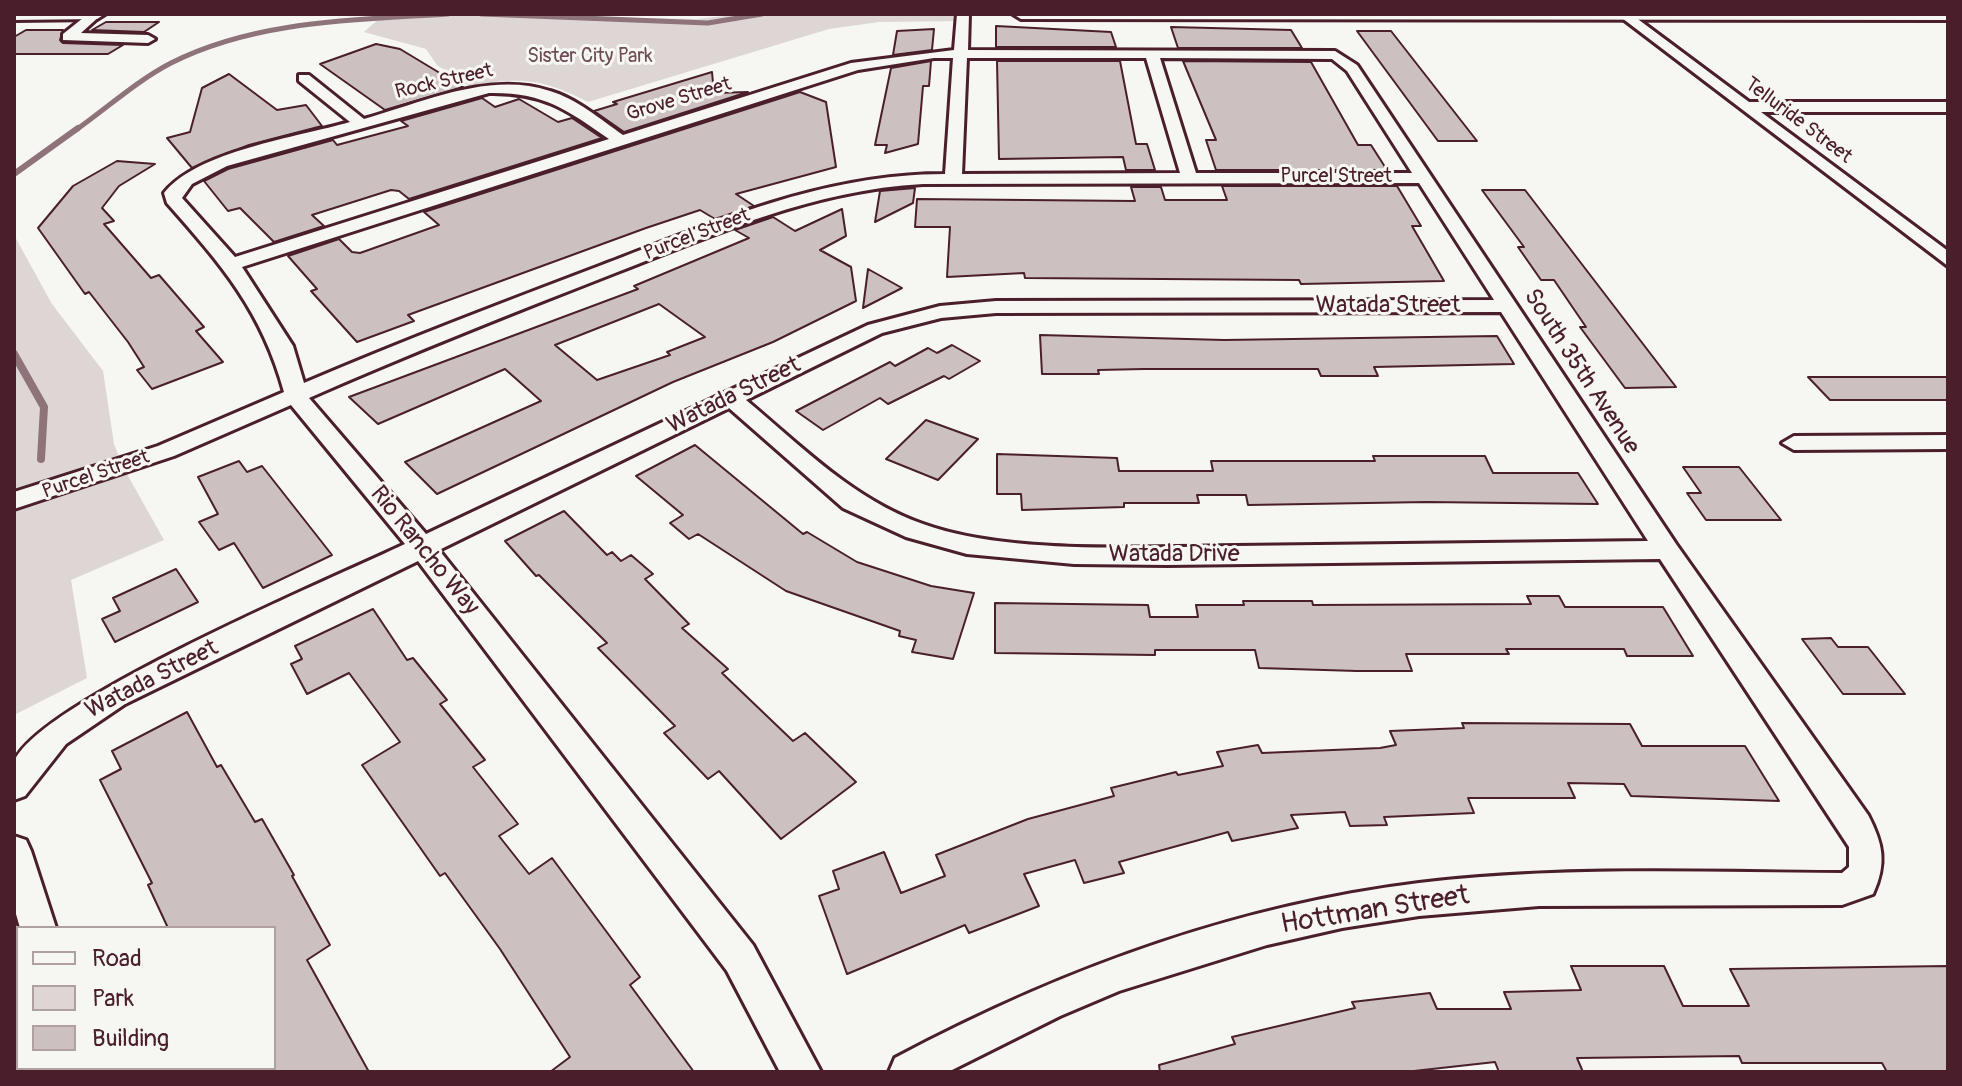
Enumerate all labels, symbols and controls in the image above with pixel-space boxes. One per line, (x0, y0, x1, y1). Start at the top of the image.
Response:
park label: Sister City Park (527, 45, 653, 69)
street label: Rock Street (393, 59, 495, 105)
street label: Grove Street (624, 73, 734, 127)
street label: Telluride Street (1739, 73, 1857, 169)
street label: Purcel Street (1280, 165, 1392, 189)
street label: Purcel Street (641, 204, 753, 266)
street label: South 35th Avenue (1517, 284, 1645, 460)
street label: Watada Street (1316, 292, 1460, 320)
street label: Watada Street (663, 351, 805, 441)
street label: Purcel Street (39, 445, 153, 505)
street label: Rio Rancho Way (363, 481, 485, 621)
street label: Watada Drive (1108, 541, 1240, 569)
street label: Watada Street (81, 634, 223, 726)
street label: Hottman Street (1278, 880, 1472, 942)
legend (16, 926, 276, 1070)
text: Road (92, 944, 142, 973)
text: Park (92, 984, 134, 1013)
text: Building (92, 1024, 169, 1053)

